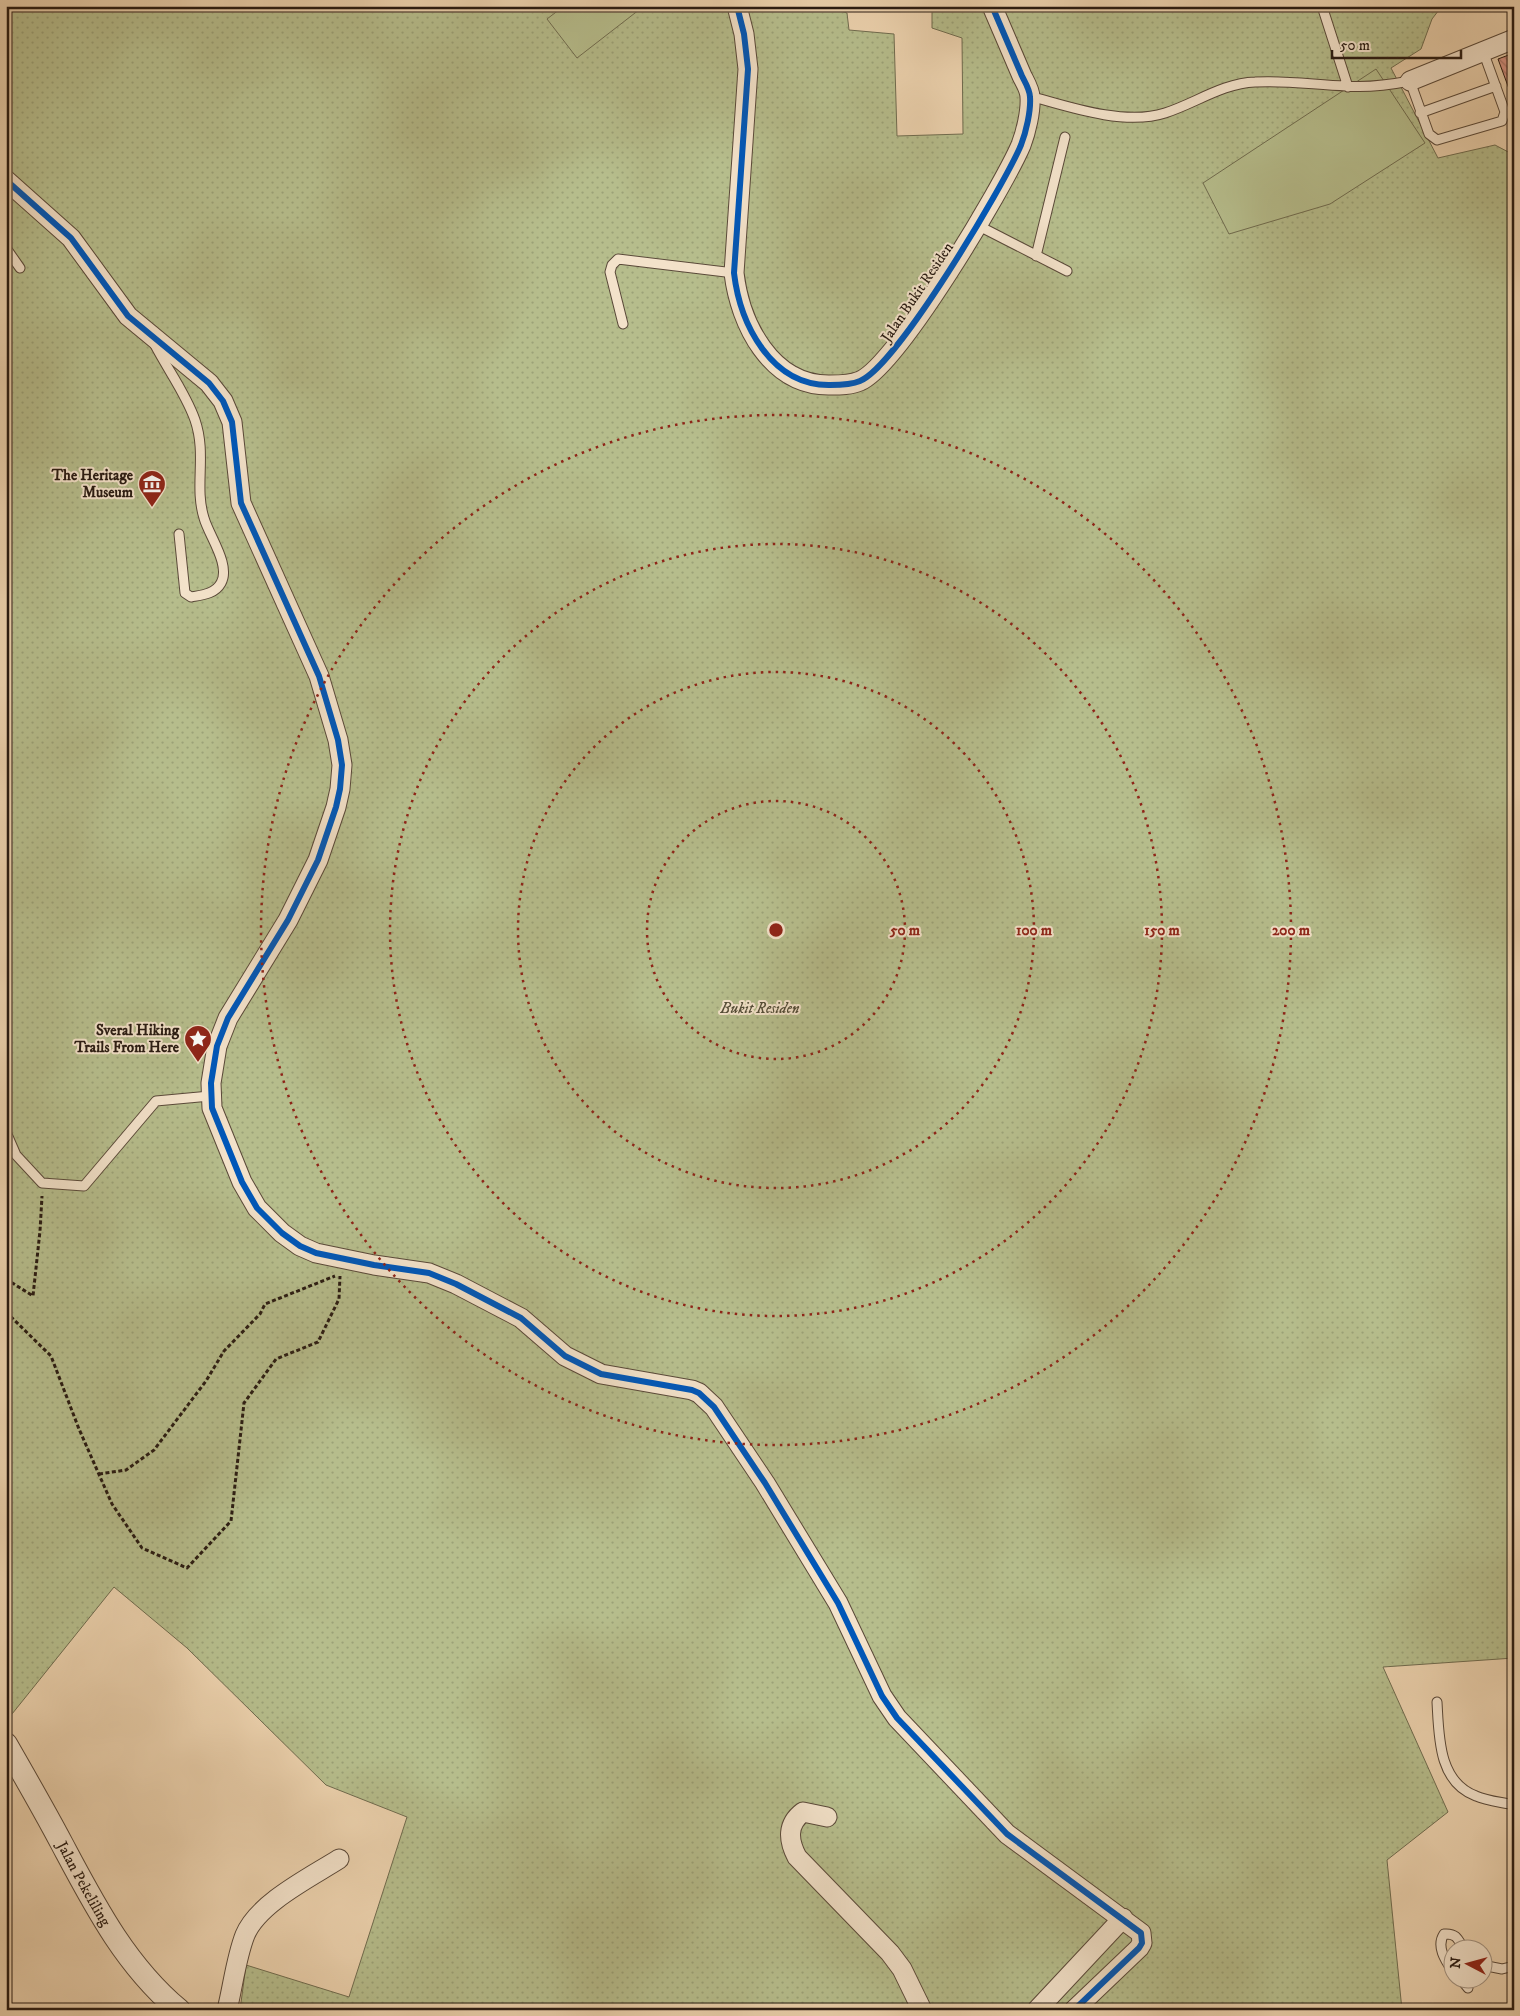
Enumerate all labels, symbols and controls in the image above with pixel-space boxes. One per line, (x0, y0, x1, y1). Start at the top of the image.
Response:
scale bar (1332, 28, 1461, 60)
text: 50 m (1340, 36, 1370, 55)
street label: Jalan Bukit Residen (876, 239, 958, 348)
place label: The Heritage Museum (51, 466, 134, 502)
museum icon: The Heritage Museum (137, 469, 167, 508)
centre of rings (767, 921, 785, 939)
text: 50 m (889, 921, 921, 940)
text: 100 m (1016, 921, 1053, 940)
text: 150 m (1144, 921, 1180, 940)
text: 200 m (1272, 921, 1311, 940)
park label: Bukit Residen (720, 999, 800, 1018)
place label: Sveral Hiking Trails From Here (73, 1021, 180, 1057)
place icon: Sveral Hiking Trails From Here (183, 1024, 213, 1063)
street label: Jalan Pekeliling (51, 1836, 115, 1931)
north arrow (1442, 1938, 1492, 1988)
text: N (1447, 1956, 1466, 1969)

